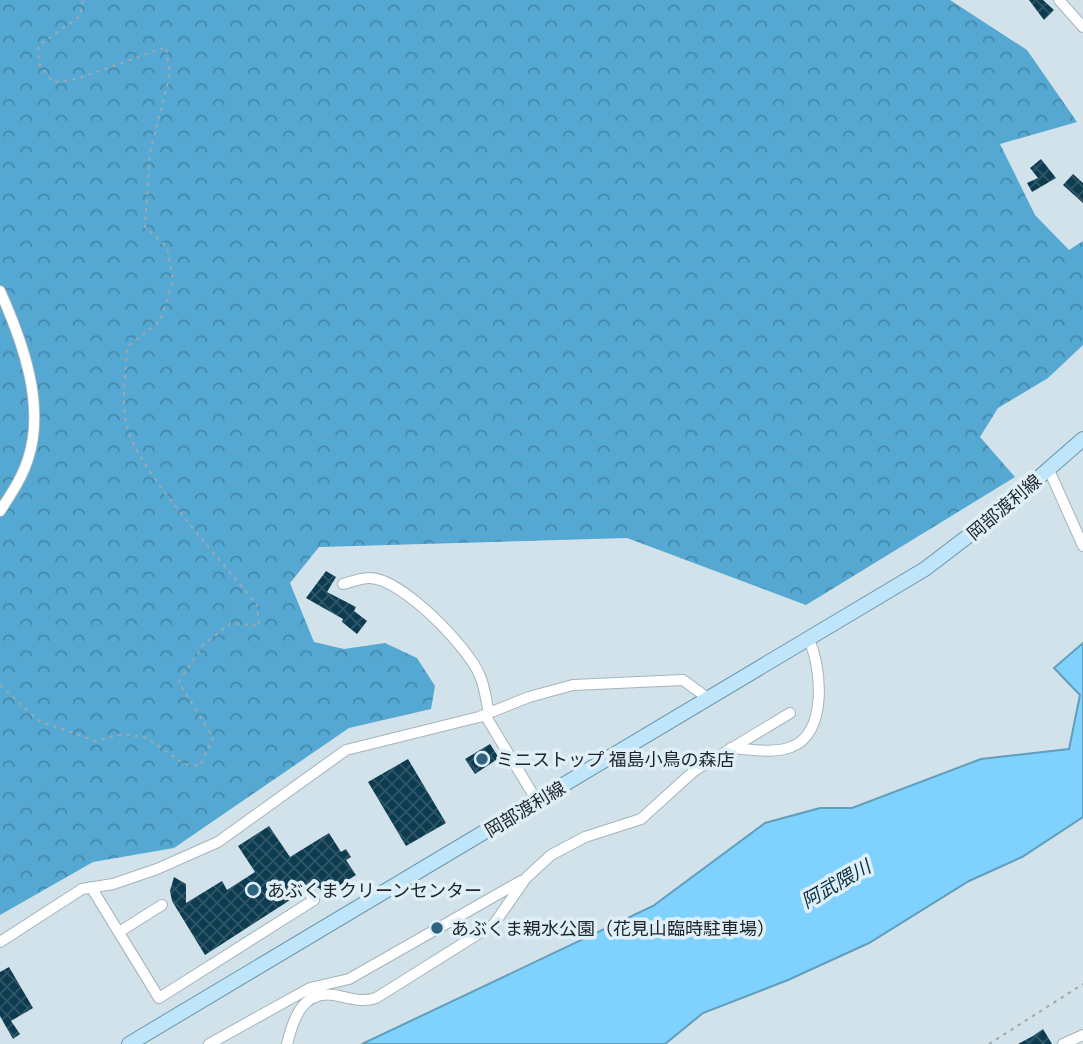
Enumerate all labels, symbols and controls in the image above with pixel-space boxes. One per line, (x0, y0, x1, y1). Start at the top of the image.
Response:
street label: 岡部渡利線 (963, 470, 1045, 544)
place label: ミニストップ 福島小鳥の森店 (496, 749, 734, 770)
marker: ミニストップ 福島小鳥の森店 (474, 751, 490, 767)
street label: 岡部渡利線 (481, 777, 569, 841)
water label: 阿武隈川 (797, 854, 876, 913)
place label: あぶくまクリーンセンター (267, 880, 482, 901)
marker: あぶくまクリーンセンター (245, 882, 261, 898)
place label: あぶくま親水公園（花見山臨時駐車場） (451, 918, 775, 939)
marker: あぶくま親水公園（花見山臨時駐車場） (429, 920, 445, 936)

